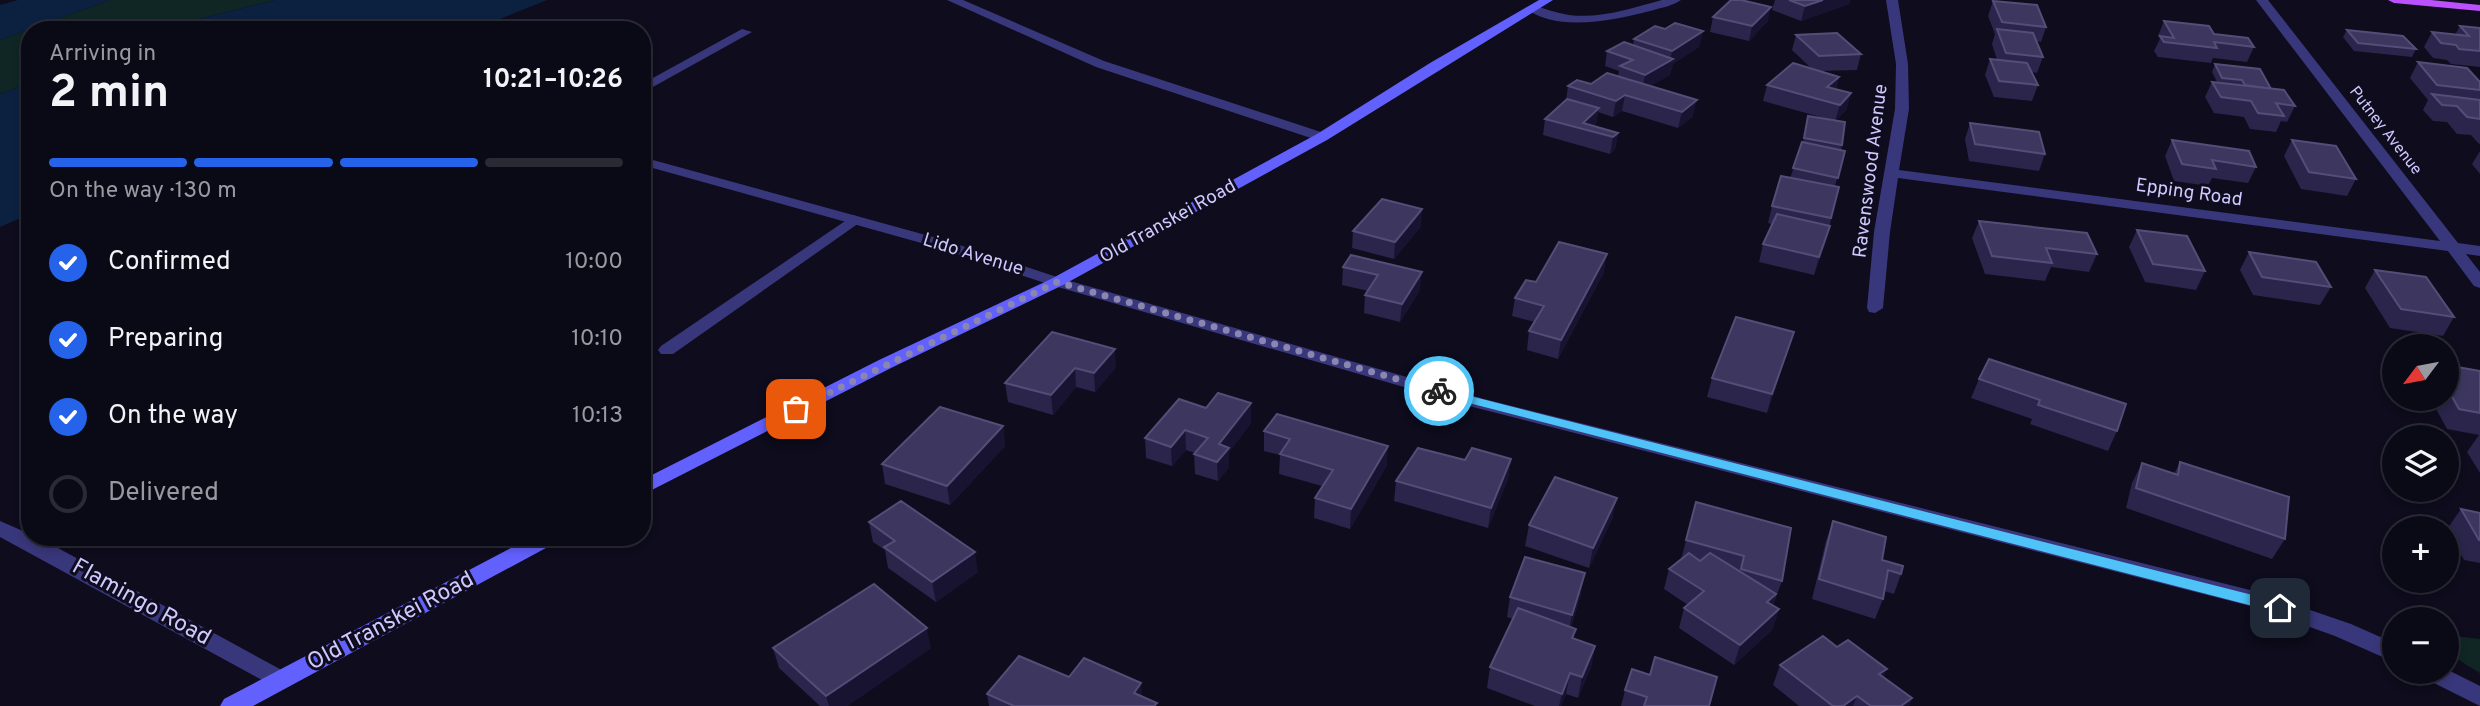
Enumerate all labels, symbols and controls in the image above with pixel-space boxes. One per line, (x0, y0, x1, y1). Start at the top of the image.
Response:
text: Arriving in (49, 40, 156, 69)
text: 10:21–10:26 (483, 64, 623, 97)
text: 2 min (49, 65, 169, 124)
street label: Ravenswood Avenue (1848, 83, 1894, 259)
street label: Putney Avenue (2344, 83, 2426, 179)
street label: Epping Road (2134, 174, 2244, 212)
street label: Old Transkei Road (1095, 175, 1241, 269)
text: On the way · 130 m (49, 177, 237, 206)
street label: Lido Avenue (920, 228, 1026, 282)
icon: check (49, 244, 87, 282)
text: Confirmed (108, 246, 231, 279)
text: 10:00 (565, 248, 623, 277)
icon: check (49, 321, 87, 359)
text: Preparing (108, 323, 223, 356)
text: 10:10 (571, 325, 623, 354)
north arrow (2382, 334, 2459, 411)
map controls (2382, 334, 2459, 684)
courier (1404, 356, 1474, 426)
icon: bike (1420, 372, 1458, 410)
pin (766, 379, 826, 439)
icon: bag (777, 390, 815, 428)
icon: check (49, 398, 87, 436)
text: On the way (108, 400, 238, 433)
text: 10:13 (572, 402, 623, 431)
button: layers (2382, 425, 2459, 502)
text: Delivered (108, 477, 219, 510)
button: + (2382, 516, 2459, 593)
street label: Flamingo Road (66, 553, 216, 653)
street label: Old Transkei Road (303, 566, 479, 678)
pin (2250, 578, 2310, 638)
icon: home (2261, 589, 2299, 627)
button: − (2382, 607, 2459, 684)

